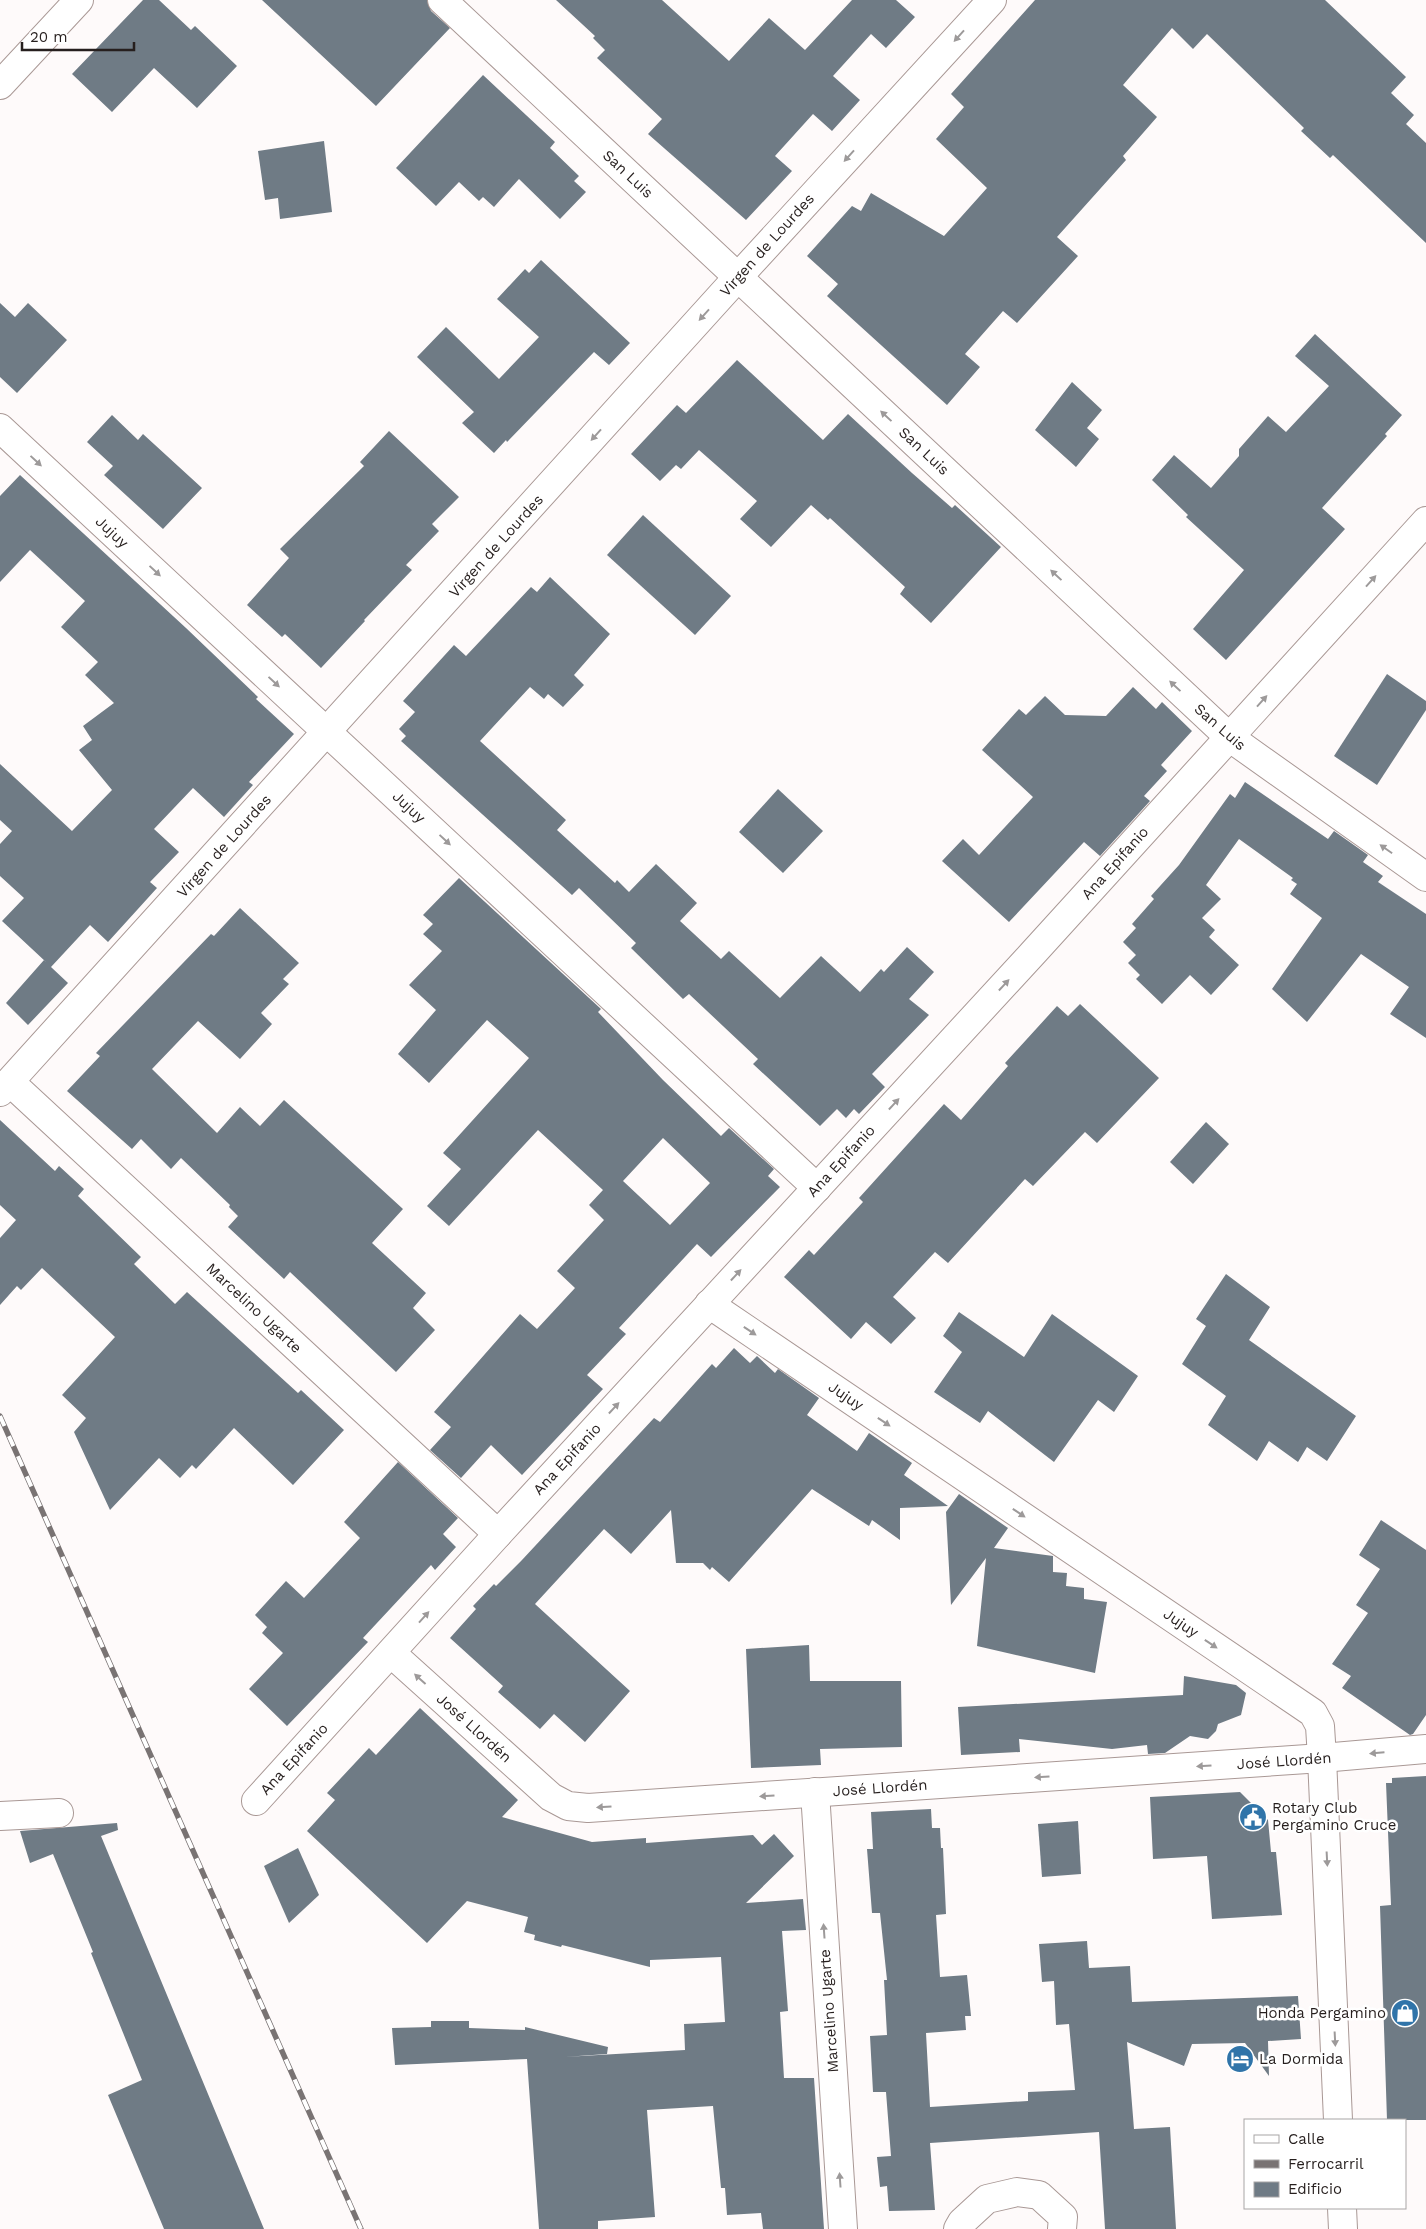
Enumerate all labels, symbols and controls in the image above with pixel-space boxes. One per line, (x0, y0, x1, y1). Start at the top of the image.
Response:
scale bar (22, 20, 135, 52)
text: 20 m (30, 28, 68, 46)
one-way arrow (953, 29, 965, 41)
street label: San Luis (599, 146, 657, 202)
one-way arrow (844, 149, 855, 162)
street label: Virgen de Lourdes (716, 190, 818, 300)
one-way arrow (699, 308, 710, 321)
one-way arrow (881, 410, 893, 422)
street label: San Luis (895, 423, 953, 479)
one-way arrow (590, 429, 601, 442)
one-way arrow (29, 455, 41, 467)
street label: Virgen de Lourdes (445, 491, 547, 601)
street label: Jujuy (92, 512, 132, 552)
one-way arrow (149, 565, 161, 577)
one-way arrow (1050, 569, 1062, 581)
one-way arrow (1365, 576, 1377, 588)
one-way arrow (268, 676, 281, 687)
one-way arrow (1169, 680, 1181, 692)
one-way arrow (1256, 696, 1268, 708)
street label: San Luis (1191, 700, 1249, 754)
street label: Jujuy (389, 787, 429, 827)
street label: Virgen de Lourdes (173, 791, 275, 901)
street label: Ana Epifanio (1078, 823, 1152, 903)
one-way arrow (438, 834, 450, 846)
one-way arrow (1379, 844, 1393, 854)
one-way arrow (998, 979, 1010, 991)
one-way arrow (888, 1099, 900, 1111)
street label: Ana Epifanio (803, 1121, 879, 1201)
street label: Marcelino Ugarte (203, 1259, 305, 1357)
one-way arrow (730, 1270, 742, 1282)
one-way arrow (743, 1326, 757, 1336)
street label: Jujuy (825, 1378, 867, 1414)
one-way arrow (608, 1402, 620, 1414)
one-way arrow (878, 1417, 891, 1427)
street label: Ana Epifanio (529, 1419, 605, 1499)
one-way arrow (1012, 1508, 1026, 1518)
street label: Jujuy (1160, 1605, 1202, 1641)
one-way arrow (418, 1610, 429, 1623)
one-way arrow (1205, 1639, 1218, 1649)
one-way arrow (414, 1673, 426, 1685)
street label: José Llordén (433, 1690, 515, 1766)
street label: Ana Epifanio (256, 1719, 332, 1799)
street label: José Llordén (1236, 1749, 1332, 1773)
one-way arrow (1369, 1750, 1385, 1758)
one-way arrow (1195, 1763, 1211, 1771)
one-way arrow (1033, 1774, 1049, 1782)
street label: José Llordén (832, 1776, 928, 1800)
one-way arrow (758, 1792, 774, 1800)
place label: Rotary Club Pergamino Cruce (1272, 1799, 1396, 1834)
public building icon: Rotary Club Pergamino Cruce (1238, 1802, 1268, 1832)
one-way arrow (596, 1803, 612, 1811)
one-way arrow (1323, 1852, 1331, 1868)
one-way arrow (820, 1923, 828, 1939)
street label: Marcelino Ugarte (816, 1949, 842, 2073)
shop icon: Honda Pergamino (1390, 1998, 1420, 2028)
place label: Honda Pergamino (1258, 2004, 1386, 2022)
one-way arrow (1331, 2032, 1339, 2048)
hotel icon: La Dormida (1225, 2044, 1255, 2074)
place label: La Dormida (1259, 2050, 1344, 2068)
legend (1244, 2119, 1406, 2209)
text: Calle (1288, 2130, 1325, 2148)
text: Ferrocarril (1288, 2155, 1364, 2173)
one-way arrow (836, 2172, 844, 2188)
text: Edificio (1288, 2180, 1342, 2198)

